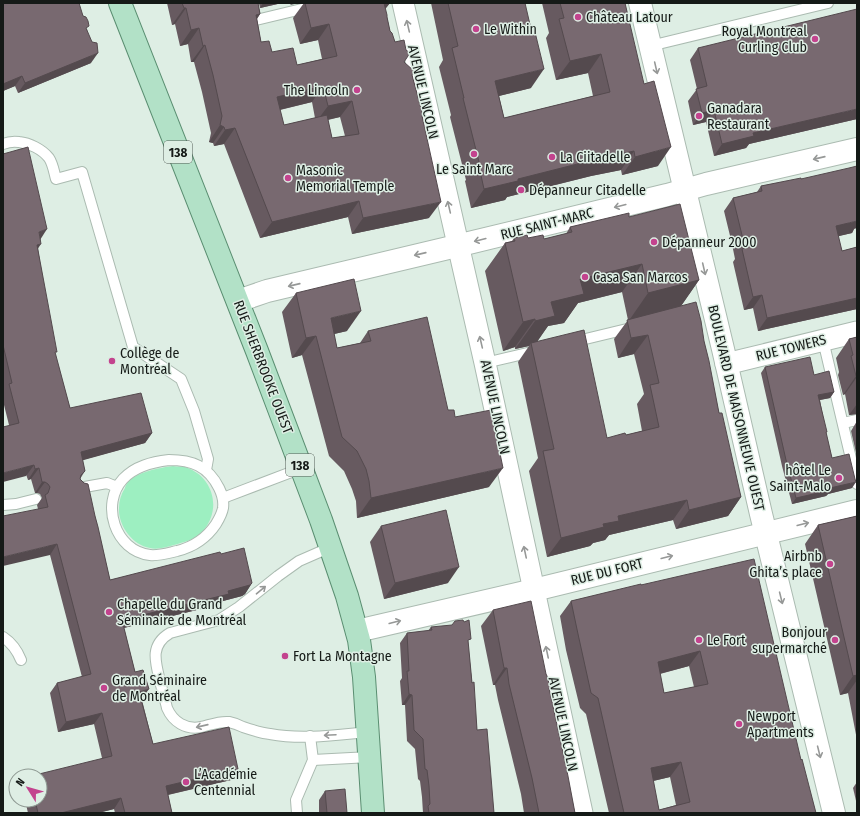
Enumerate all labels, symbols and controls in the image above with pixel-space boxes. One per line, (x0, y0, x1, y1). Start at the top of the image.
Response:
place label: Château Latour (586, 9, 673, 26)
marker: Château Latour (573, 12, 583, 22)
one-way arrow (403, 20, 411, 33)
place label: Le Within (484, 21, 537, 38)
place label: Royal Montreal Curling Club (722, 23, 807, 56)
marker: Le Within (471, 24, 481, 34)
marker: Royal Montreal Curling Club (810, 34, 820, 44)
street label: AVENUE LINCOLN (404, 43, 442, 141)
one-way arrow (652, 61, 660, 74)
place label: The Lincoln (284, 82, 349, 99)
marker: The Lincoln (352, 85, 362, 95)
place label: Ganadara Restaurant (707, 100, 770, 133)
marker: Ganadara Restaurant (694, 111, 704, 121)
road number: 138 (164, 141, 192, 163)
marker: Le Saint Marc (469, 149, 479, 159)
place label: La Ciitadelle (560, 149, 631, 166)
marker: La Ciitadelle (547, 152, 557, 162)
one-way arrow (813, 154, 826, 162)
place label: Le Saint Marc (436, 161, 512, 178)
place label: Masonic Memorial Temple (296, 162, 395, 195)
marker: Masonic Memorial Temple (283, 173, 293, 183)
place label: Dépanneur Citadelle (529, 182, 646, 199)
marker: Dépanneur Citadelle (516, 185, 526, 195)
one-way arrow (445, 201, 453, 214)
one-way arrow (613, 203, 626, 211)
street label: RUE SAINT-MARC (499, 204, 595, 244)
place label: Dépanneur 2000 (662, 234, 756, 251)
one-way arrow (473, 237, 486, 244)
marker: Dépanneur 2000 (649, 237, 659, 247)
one-way arrow (414, 251, 427, 259)
one-way arrow (700, 262, 708, 275)
place label: Casa San Marcos (593, 269, 688, 286)
marker: Casa San Marcos (580, 272, 590, 282)
one-way arrow (287, 281, 300, 289)
street label: RUE SHERBROOKE OUEST (230, 298, 297, 437)
street label: BOULEVARD DE MAISONNEUVE OUEST (704, 303, 768, 513)
street label: RUE TOWERS (754, 331, 828, 365)
one-way arrow (476, 336, 484, 349)
place label: Collège de Montréal (120, 345, 179, 378)
marker: Collège de Montréal (107, 356, 117, 366)
street label: AVENUE LINCOLN (477, 358, 513, 456)
road number: 138 (286, 454, 314, 476)
place label: hôtel Le Saint-Malo (769, 462, 831, 495)
marker: hôtel Le Saint-Malo (834, 473, 844, 483)
one-way arrow (797, 520, 810, 527)
one-way arrow (521, 546, 529, 559)
place label: Airbnb Ghita’s place (749, 548, 822, 581)
one-way arrow (660, 553, 673, 561)
street label: RUE DU FORT (569, 555, 645, 589)
marker: Airbnb Ghita’s place (825, 559, 835, 569)
one-way arrow (255, 586, 266, 595)
one-way arrow (778, 591, 786, 604)
place label: Chapelle du Grand Séminaire de Montréal (117, 596, 247, 629)
marker: Chapelle du Grand Séminaire de Montréal (104, 607, 114, 617)
one-way arrow (388, 618, 401, 626)
place label: Bonjour supermarché (752, 624, 827, 657)
place label: Le Fort (707, 632, 746, 649)
marker: Le Fort (694, 635, 704, 645)
marker: Bonjour supermarché (830, 635, 840, 645)
one-way arrow (542, 646, 550, 659)
place label: Fort La Montagne (293, 648, 392, 665)
marker: Fort La Montagne (280, 651, 290, 661)
place label: Grand Séminaire de Montréal (112, 672, 207, 705)
street label: AVENUE LINCOLN (545, 675, 581, 773)
marker: Grand Séminaire de Montréal (99, 683, 109, 693)
place label: Newport Apartments (747, 708, 814, 741)
marker: Newport Apartments (734, 719, 744, 729)
one-way arrow (196, 723, 209, 731)
one-way arrow (323, 731, 336, 739)
one-way arrow (815, 745, 823, 758)
place label: L’Académie Centennial (194, 766, 257, 799)
north arrow (8, 768, 48, 808)
text: N (13, 776, 28, 789)
marker: L’Académie Centennial (181, 777, 191, 787)

